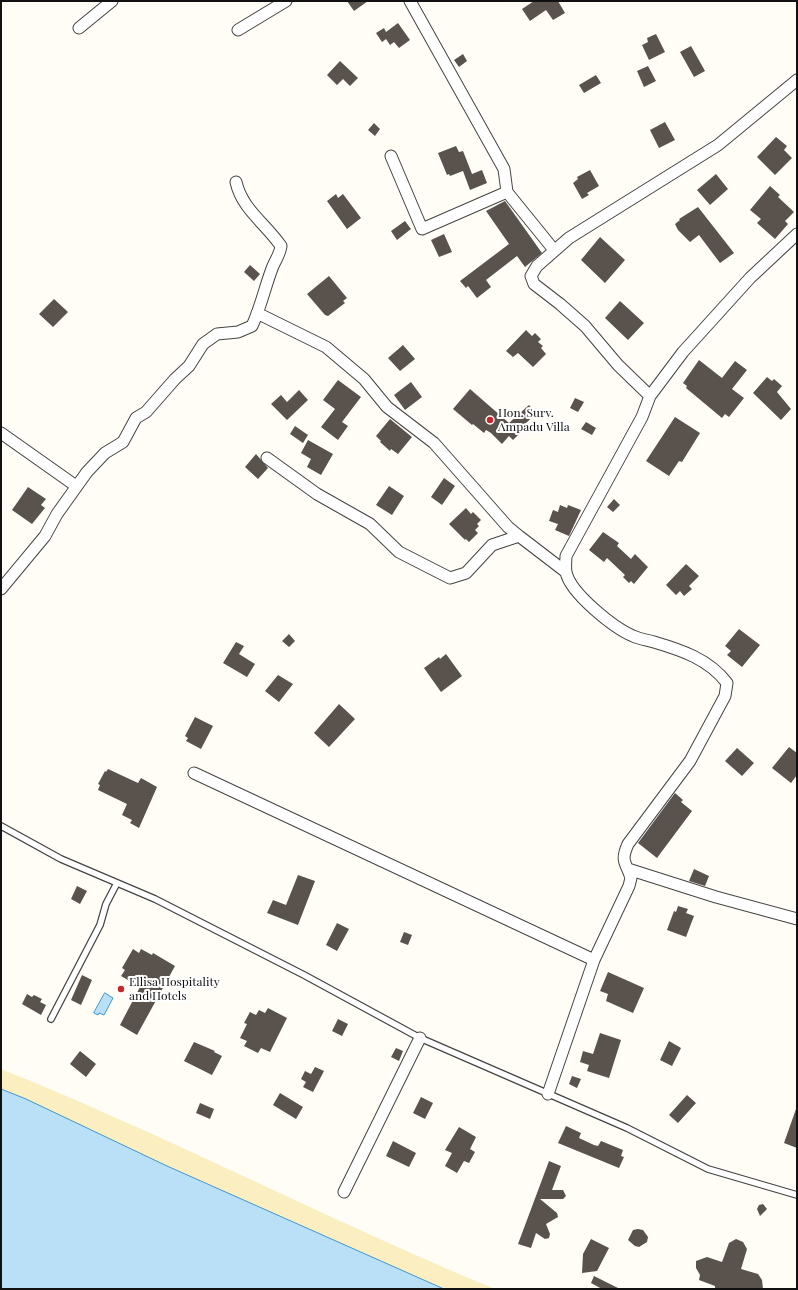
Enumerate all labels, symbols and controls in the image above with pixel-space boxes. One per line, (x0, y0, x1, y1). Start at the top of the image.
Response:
place label: Hon. Surv. Ampadu Villa (498, 406, 570, 434)
marker: Hon. Surv. Ampadu Villa (485, 415, 495, 425)
place label: Ellisa Hospitality and Hotels (129, 975, 220, 1003)
marker: Ellisa Hospitality and Hotels (116, 984, 126, 994)

